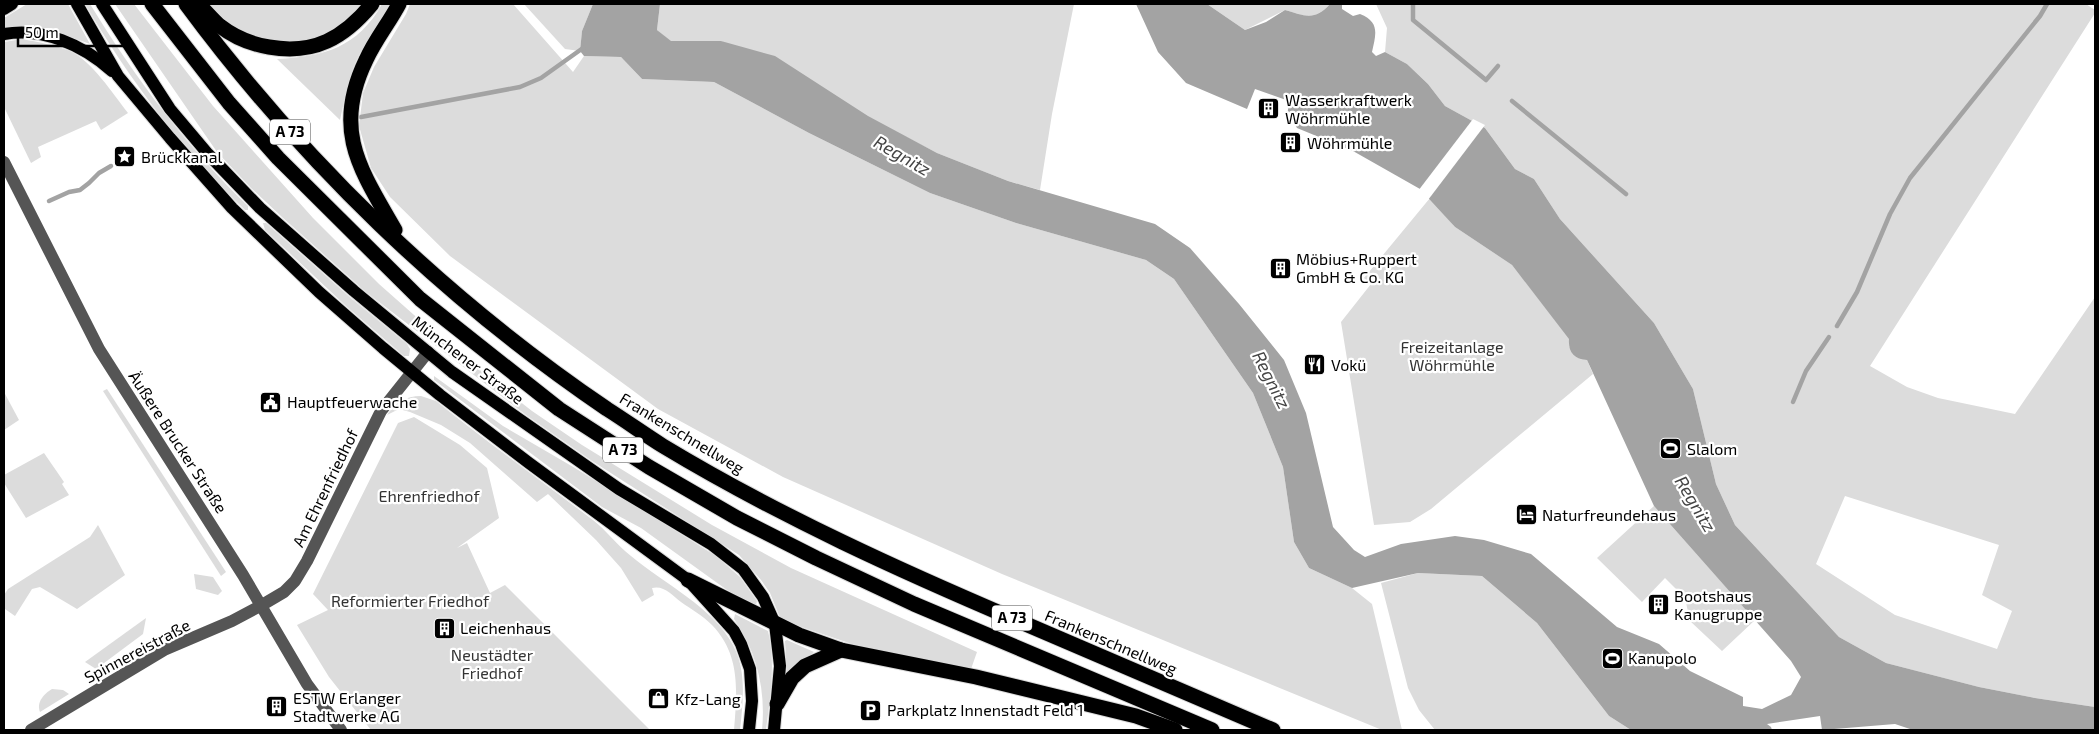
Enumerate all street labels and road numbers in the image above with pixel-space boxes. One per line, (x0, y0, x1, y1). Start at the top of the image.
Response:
road number: A 73 (270, 120, 310, 144)
street label: Münchener Straße (409, 311, 528, 408)
street label: Äußere Brucker Straße (125, 367, 232, 516)
street label: Frankenschnellweg (617, 388, 748, 477)
street label: Am Ehrenfriedhof (288, 425, 362, 550)
road number: A 73 (603, 438, 643, 462)
street label: Frankenschnellweg (1042, 605, 1180, 678)
road number: A 73 (992, 606, 1032, 630)
street label: Spinnereistraße (81, 615, 193, 686)

